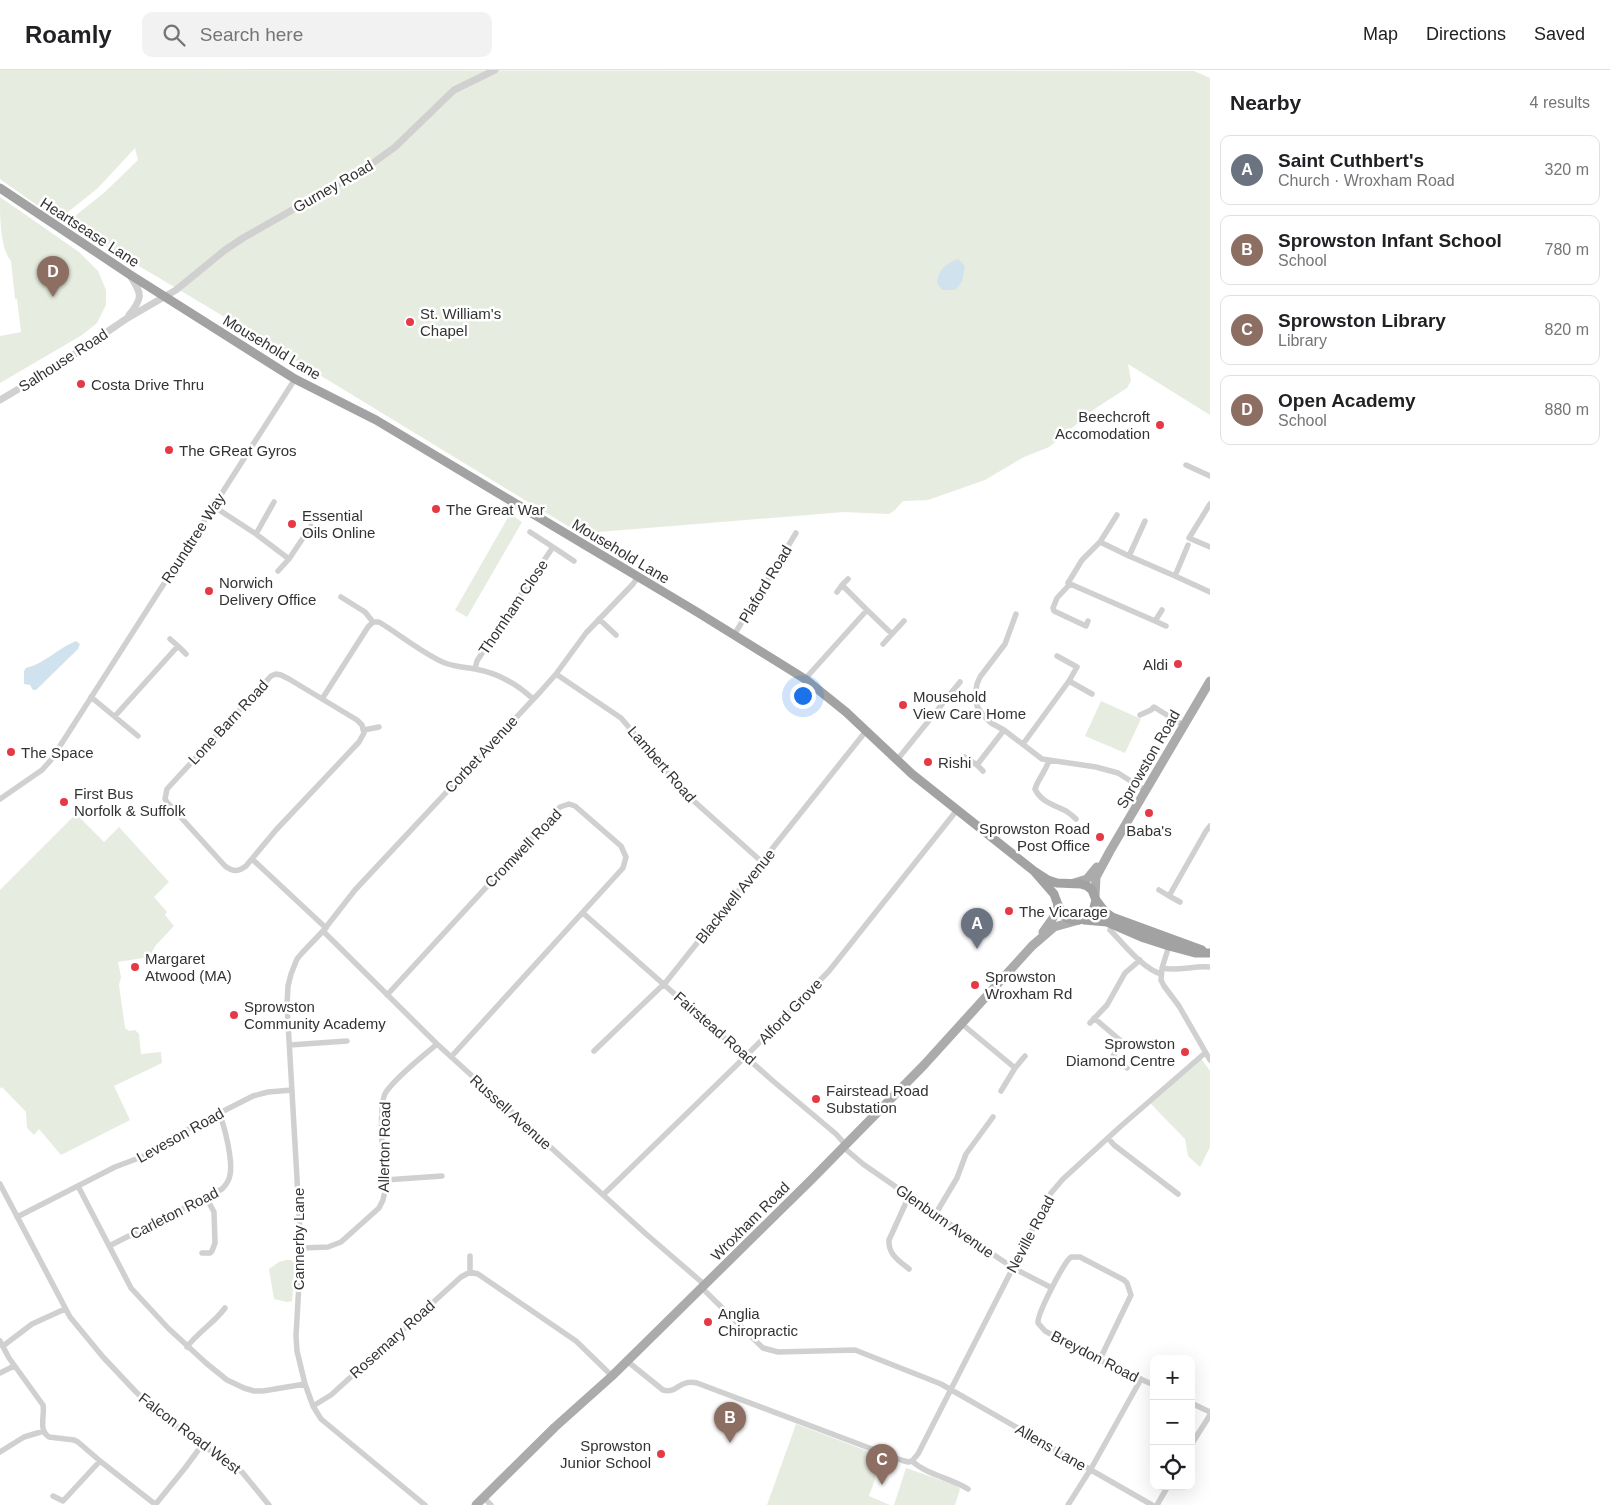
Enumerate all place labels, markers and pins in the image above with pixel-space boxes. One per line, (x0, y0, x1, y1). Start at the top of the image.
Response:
pin: D (37, 256, 69, 297)
place label: St. William's Chapel (420, 305, 501, 339)
marker: St. William's Chapel (404, 316, 416, 328)
place label: Costa Drive Thru (91, 376, 204, 393)
marker: Costa Drive Thru (75, 378, 87, 390)
place label: Beechcroft Accomodation (1055, 408, 1151, 442)
marker: Beechcroft Accomodation (1154, 419, 1166, 431)
place label: The GReat Gyros (179, 442, 297, 459)
marker: The GReat Gyros (163, 444, 175, 456)
place label: The Great War (446, 501, 545, 518)
marker: The Great War (430, 503, 442, 515)
place label: Essential Oils Online (302, 507, 375, 541)
marker: Essential Oils Online (286, 518, 298, 530)
place label: Norwich Delivery Office (219, 574, 316, 608)
marker: Norwich Delivery Office (203, 585, 215, 597)
place label: Aldi (1143, 656, 1168, 673)
marker: Aldi (1172, 658, 1184, 670)
place label: Mousehold View Care Home (913, 688, 1026, 722)
marker: Mousehold View Care Home (897, 699, 909, 711)
place label: The Space (21, 744, 94, 761)
marker: The Space (5, 746, 17, 758)
place label: Rishi (938, 754, 971, 771)
marker: Rishi (922, 756, 934, 768)
place label: First Bus Norfolk & Suffolk (74, 785, 186, 819)
marker: First Bus Norfolk & Suffolk (58, 796, 70, 808)
marker: Baba's (1143, 807, 1155, 819)
place label: Sprowston Road Post Office (979, 820, 1090, 854)
place label: Baba's (1126, 822, 1172, 839)
marker: Sprowston Road Post Office (1094, 831, 1106, 843)
place label: The Vicarage (1019, 903, 1108, 920)
marker: The Vicarage (1003, 905, 1015, 917)
pin: A (961, 908, 993, 949)
place label: Margaret Atwood (MA) (145, 950, 232, 984)
marker: Margaret Atwood (MA) (129, 961, 141, 973)
place label: Sprowston Wroxham Rd (985, 968, 1072, 1002)
marker: Sprowston Wroxham Rd (969, 979, 981, 991)
place label: Sprowston Community Academy (244, 998, 386, 1032)
marker: Sprowston Community Academy (228, 1009, 240, 1021)
place label: Sprowston Diamond Centre (1066, 1035, 1175, 1069)
marker: Sprowston Diamond Centre (1179, 1046, 1191, 1058)
place label: Fairstead Road Substation (826, 1082, 929, 1116)
marker: Fairstead Road Substation (810, 1093, 822, 1105)
place label: Anglia Chiropractic (718, 1305, 799, 1339)
marker: Anglia Chiropractic (702, 1316, 714, 1328)
pin: B (714, 1402, 746, 1443)
place label: Sprowston Junior School (560, 1437, 651, 1471)
pin: C (866, 1444, 898, 1485)
marker: Sprowston Junior School (655, 1448, 667, 1460)

